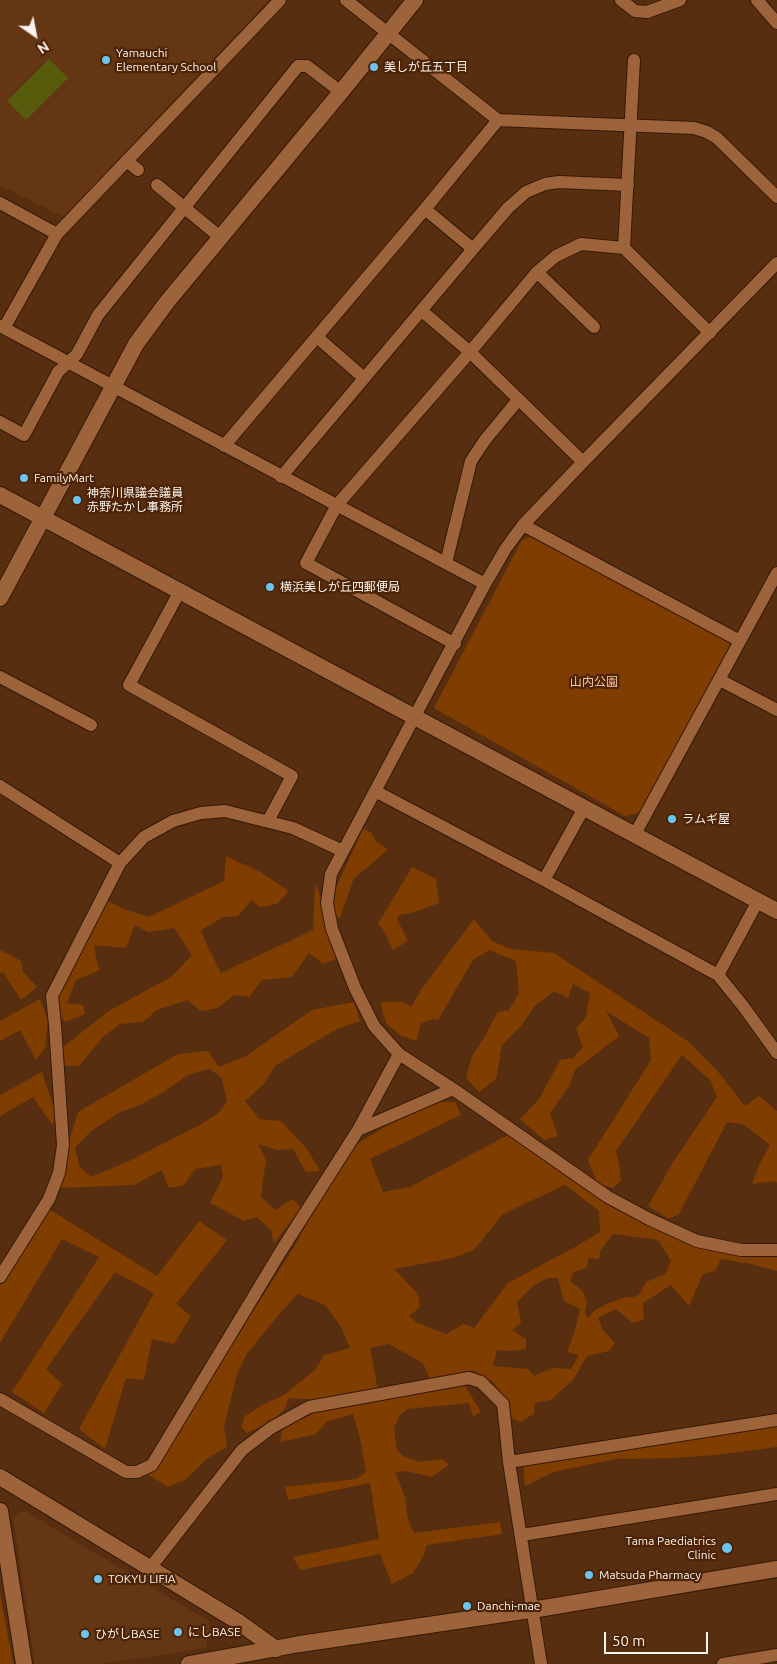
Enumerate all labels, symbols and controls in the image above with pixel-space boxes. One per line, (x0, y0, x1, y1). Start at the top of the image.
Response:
north arrow (10, 10, 60, 60)
text: N (34, 38, 52, 57)
place label: Yamauchi Elementary School (116, 46, 216, 74)
marker: Yamauchi Elementary School (100, 54, 112, 66)
place label: 美しが丘五丁目 (384, 60, 468, 74)
marker: 美しが丘五丁目 (368, 61, 380, 73)
place label: FamilyMart (34, 471, 94, 485)
marker: FamilyMart (18, 472, 30, 484)
place label: 神奈川県議会議員 赤野たかし事務所 (87, 486, 183, 514)
marker: 神奈川県議会議員 赤野たかし事務所 (71, 494, 83, 506)
place label: 横浜美しが丘四郵便局 (280, 580, 400, 594)
marker: 横浜美しが丘四郵便局 (264, 581, 276, 593)
park label: 山内公園 (570, 675, 618, 689)
place label: ラムギ屋 (682, 812, 730, 826)
marker: ラムギ屋 (666, 813, 678, 825)
place label: Tama Paediatrics Clinic (625, 1534, 716, 1562)
marker: Tama Paediatrics Clinic (720, 1541, 734, 1555)
place label: Matsuda Pharmacy (599, 1568, 701, 1582)
marker: Matsuda Pharmacy (583, 1569, 595, 1581)
place label: TOKYU LIFIA (108, 1572, 176, 1586)
marker: TOKYU LIFIA (92, 1573, 104, 1585)
place label: Danchi-mae (477, 1599, 540, 1613)
marker: Danchi-mae (461, 1600, 473, 1612)
scale bar (607, 1622, 711, 1654)
place label: にしBASE (188, 1625, 241, 1639)
marker: にしBASE (172, 1626, 184, 1638)
place label: ひがしBASE (95, 1627, 160, 1641)
marker: ひがしBASE (79, 1628, 91, 1640)
text: 50 m (612, 1632, 645, 1649)

